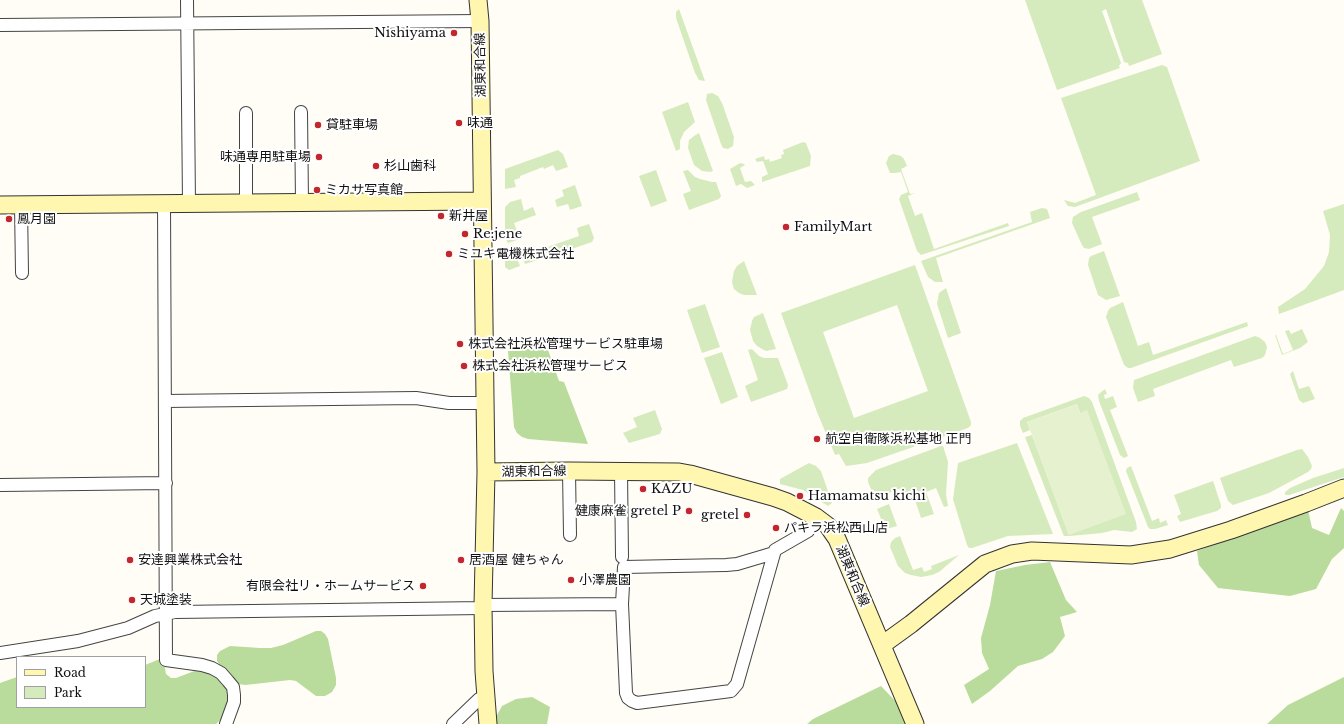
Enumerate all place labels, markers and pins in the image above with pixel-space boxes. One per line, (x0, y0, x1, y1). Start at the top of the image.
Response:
place label: Nishiyama (374, 25, 446, 41)
marker: Nishiyama (449, 28, 459, 38)
place label: 味通 (467, 115, 493, 131)
place label: 貸駐車場 (326, 117, 378, 133)
marker: 味通 (454, 118, 464, 128)
marker: 貸駐車場 (313, 120, 323, 130)
place label: 味通専用駐車場 (220, 149, 311, 165)
marker: 味通専用駐車場 (314, 152, 324, 162)
place label: 杉山歯科 (384, 158, 436, 174)
marker: 杉山歯科 (371, 161, 381, 171)
place label: ミカサ写真館 (325, 182, 403, 198)
marker: ミカサ写真館 (312, 185, 322, 195)
place label: 新井屋 (449, 208, 488, 224)
place label: 鳳月園 (17, 211, 56, 227)
marker: 新井屋 (436, 211, 446, 221)
marker: 鳳月園 (4, 214, 14, 224)
place label: FamilyMart (794, 219, 872, 235)
marker: FamilyMart (781, 222, 791, 232)
place label: Re:jene (473, 226, 522, 242)
marker: Re:jene (460, 229, 470, 239)
place label: ミユキ電機株式会社 (457, 246, 574, 262)
marker: ミユキ電機株式会社 (444, 249, 454, 259)
place label: 株式会社浜松管理サービス駐車場 (468, 336, 663, 352)
marker: 株式会社浜松管理サービス駐車場 (455, 339, 465, 349)
place label: 株式会社浜松管理サービス (472, 358, 628, 374)
marker: 株式会社浜松管理サービス (459, 361, 469, 371)
place label: 航空自衛隊浜松基地 正門 (825, 431, 972, 447)
marker: 航空自衛隊浜松基地 正門 (812, 434, 822, 444)
place label: KAZU (651, 481, 692, 497)
marker: KAZU (638, 484, 648, 494)
place label: Hamamatsu kichi (808, 488, 926, 504)
marker: Hamamatsu kichi (795, 491, 805, 501)
place label: 健康麻雀 gretel P (575, 503, 681, 519)
marker: 健康麻雀 gretel P (684, 506, 694, 516)
place label: gretel (701, 507, 739, 523)
marker: gretel (742, 510, 752, 520)
place label: パキラ浜松西山店 (784, 520, 888, 536)
marker: パキラ浜松西山店 (771, 523, 781, 533)
place label: 安達興業株式会社 (138, 552, 242, 568)
place label: 居酒屋 健ちゃん (469, 552, 564, 568)
marker: 安達興業株式会社 (125, 555, 135, 565)
marker: 居酒屋 健ちゃん (456, 555, 466, 565)
place label: 小澤農園 (579, 572, 631, 588)
marker: 小澤農園 (566, 575, 576, 585)
place label: 有限会社リ・ホームサービス (246, 578, 415, 594)
marker: 有限会社リ・ホームサービス (418, 581, 428, 591)
place label: 天城塗装 (140, 592, 192, 608)
marker: 天城塗装 (127, 595, 137, 605)

